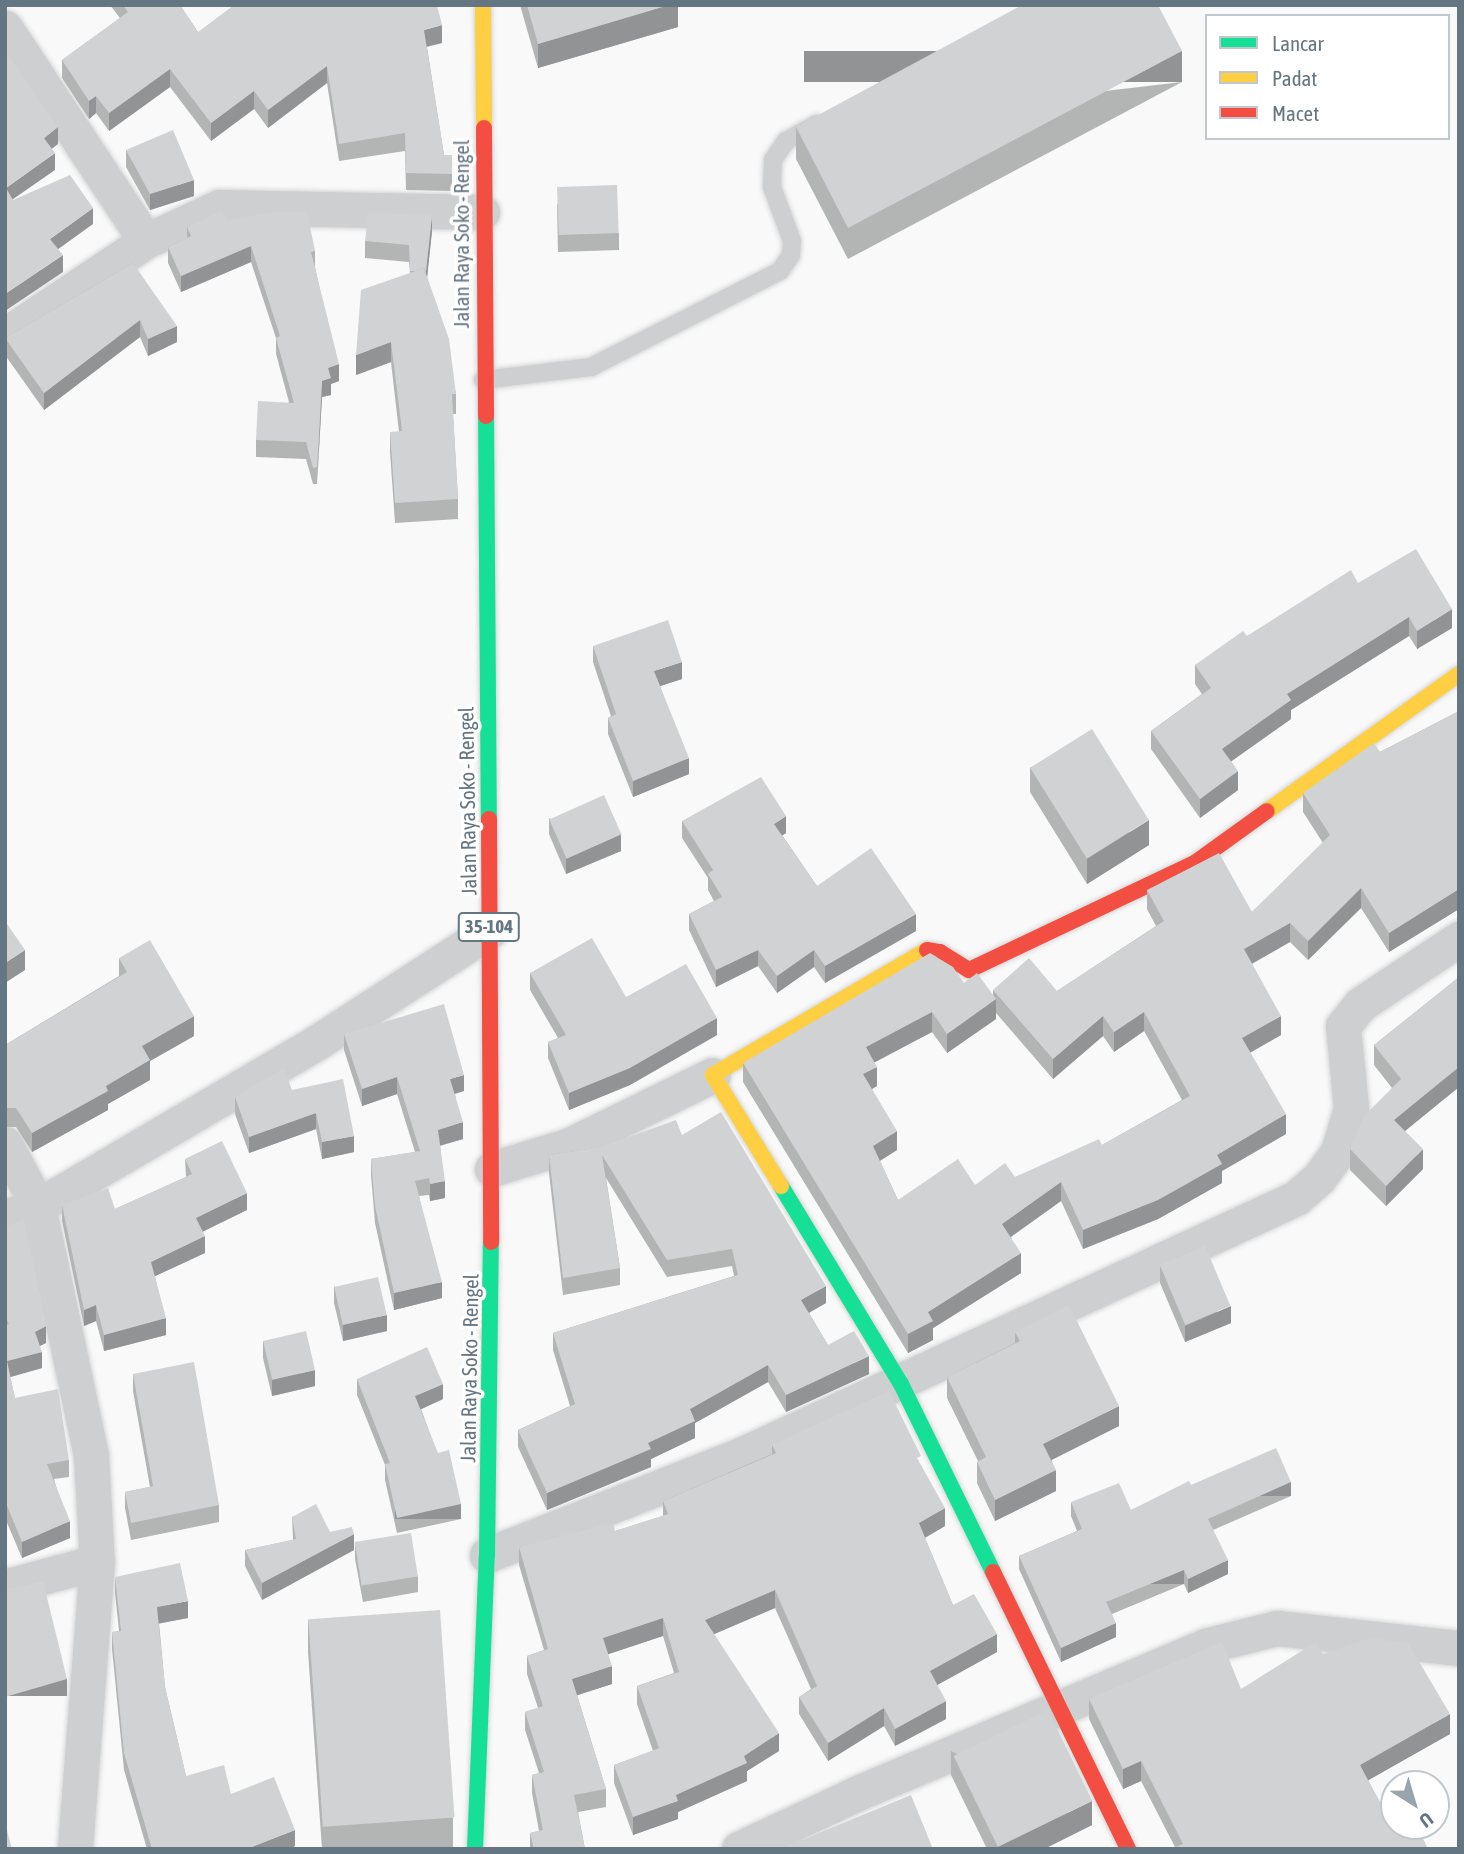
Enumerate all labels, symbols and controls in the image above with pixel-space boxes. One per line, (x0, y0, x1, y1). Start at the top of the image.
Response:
legend (1205, 14, 1450, 140)
text: Lancar (1272, 31, 1324, 55)
text: Padat (1272, 66, 1317, 90)
text: Macet (1272, 101, 1319, 125)
street label: Jalan Raya Soko - Rengel (448, 140, 474, 328)
street label: Jalan Raya Soko - Rengel (453, 707, 481, 895)
road number: 35-104 (458, 911, 520, 942)
street label: Jalan Raya Soko - Rengel (455, 1274, 483, 1462)
north arrow (1380, 1770, 1450, 1840)
text: U (1415, 1808, 1438, 1832)

